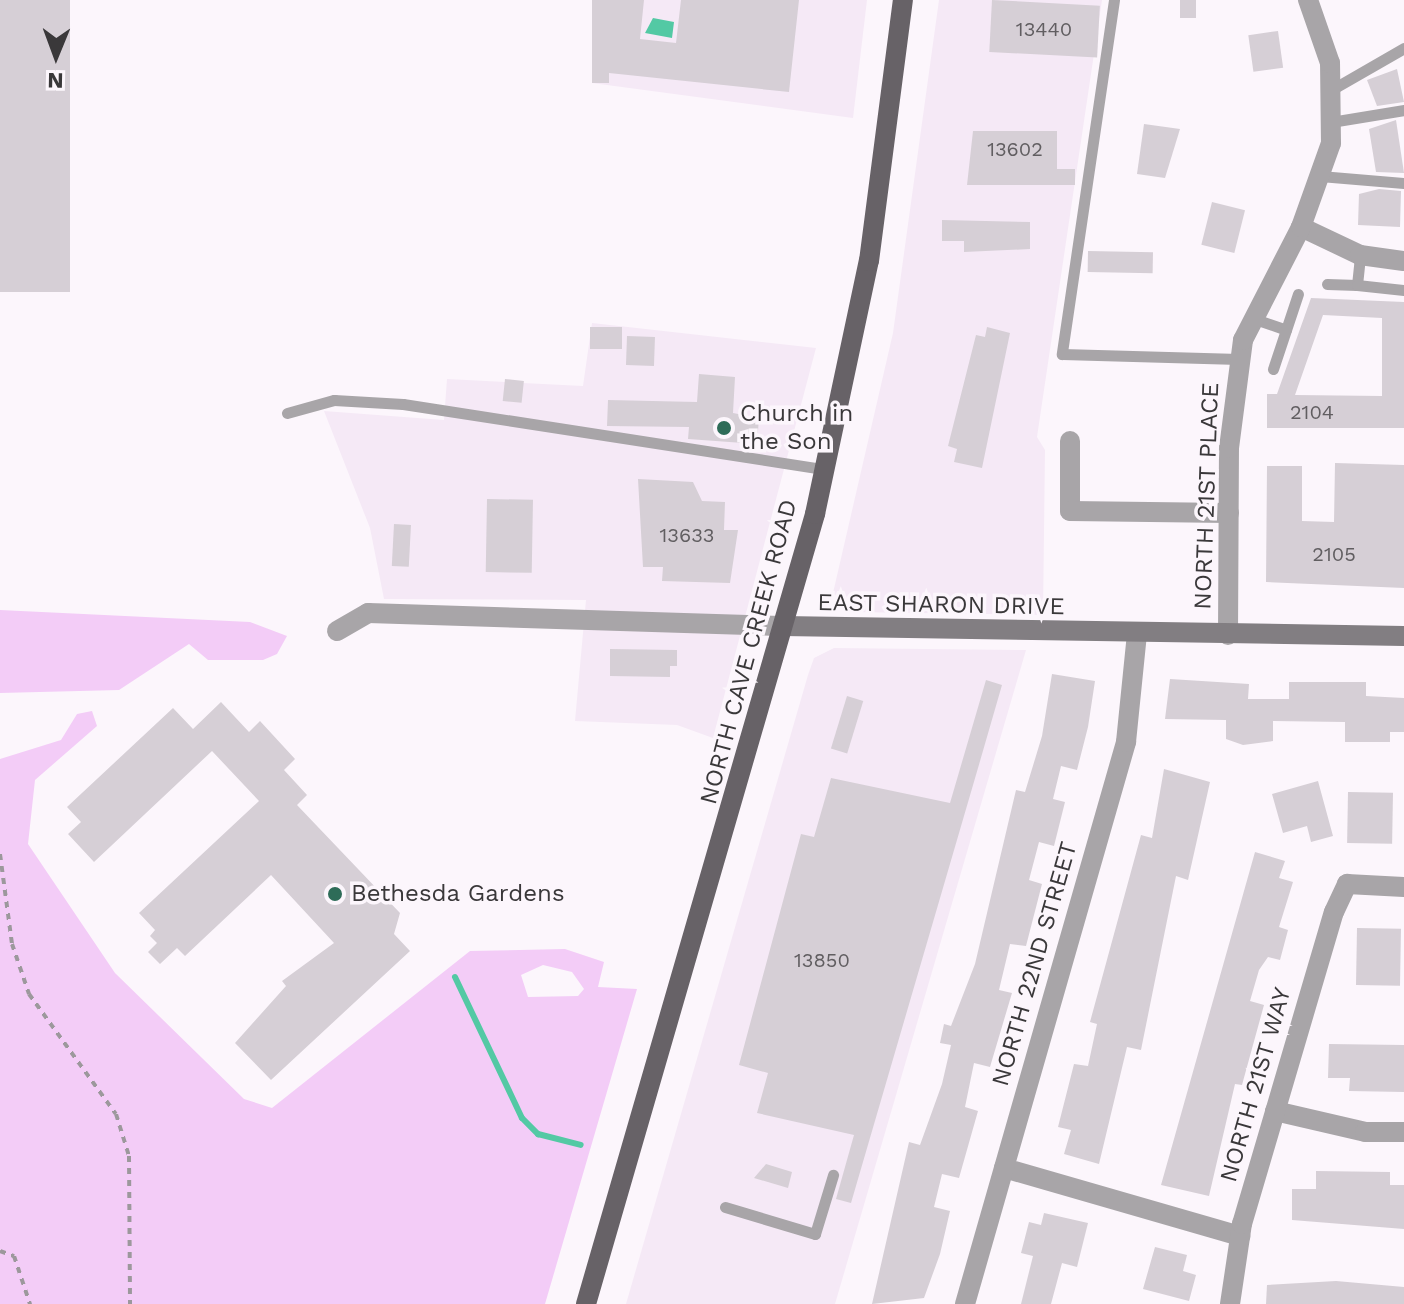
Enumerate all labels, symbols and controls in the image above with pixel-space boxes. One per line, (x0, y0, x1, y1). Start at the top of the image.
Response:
north arrow (16, 16, 96, 96)
house number: 13440 (1016, 17, 1072, 41)
text: N (47, 68, 64, 93)
house number: 13602 (987, 137, 1043, 161)
street label: NORTH 21ST PLACE (1189, 382, 1225, 610)
place label: Church in the Son (740, 400, 853, 456)
house number: 2104 (1290, 400, 1334, 424)
marker: Church in the Son (715, 419, 733, 437)
street label: NORTH CAVE CREEK ROAD (694, 496, 804, 808)
house number: 13633 (660, 523, 714, 547)
house number: 2105 (1312, 542, 1356, 566)
street label: EAST SHARON DRIVE (817, 588, 1065, 622)
street label: NORTH 22ND STREET (986, 839, 1084, 1089)
place label: Bethesda Gardens (351, 880, 565, 908)
marker: Bethesda Gardens (326, 885, 344, 903)
house number: 13850 (794, 948, 850, 972)
street label: NORTH 21ST WAY (1214, 984, 1298, 1186)

